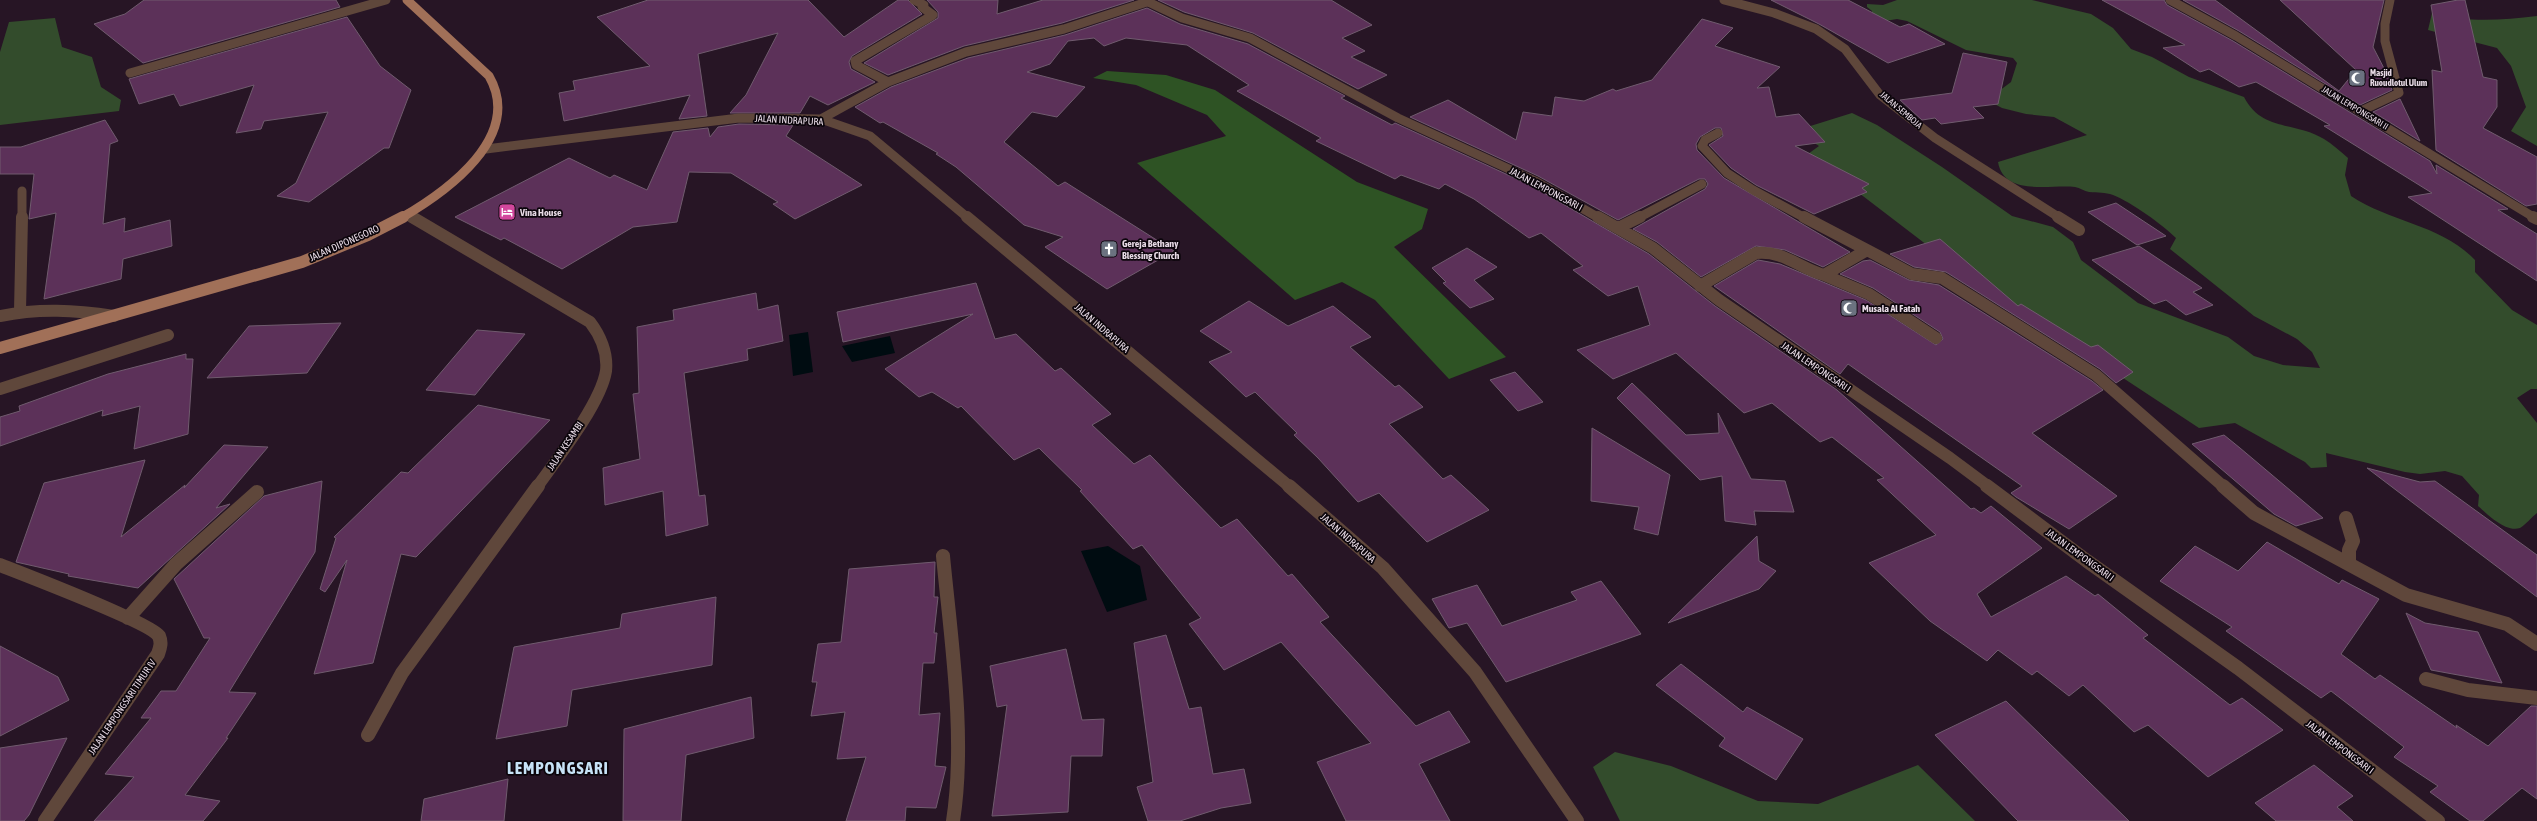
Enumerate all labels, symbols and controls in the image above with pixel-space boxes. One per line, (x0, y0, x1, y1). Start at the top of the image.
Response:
mosque icon: Masjid Ruoudlotul Ulum (2347, 68, 2367, 88)
place label: Masjid Ruoudlotul Ulum (2370, 68, 2428, 88)
street label: JALAN LEMPONGSARI II (2320, 84, 2390, 132)
street label: JALAN SEMBOJA (1878, 89, 1925, 131)
street label: JALAN INDRAPURA (754, 113, 824, 127)
street label: JALAN LEMPONGSARI I (1507, 165, 1585, 213)
hotel icon: Vina House (497, 202, 517, 222)
place label: Vina House (519, 207, 562, 218)
street label: JALAN DIPONEGORO (307, 223, 381, 263)
place label: Gereja Bethany Blessing Church (1122, 238, 1180, 261)
church icon: Gereja Bethany Blessing Church (1099, 239, 1119, 259)
mosque icon: Musala Al Fatah (1839, 298, 1859, 318)
street label: JALAN INDRAPURA (1072, 301, 1132, 355)
place label: Musala Al Fatah (1862, 303, 1920, 314)
street label: JALAN LEMPONGSARI I (1779, 340, 1853, 394)
street label: JALAN KESAMBI (545, 420, 585, 472)
street label: JALAN INDRAPURA (1318, 511, 1378, 565)
street label: JALAN LEMPONGSARI I (2044, 527, 2116, 583)
street label: JALAN LEMPONGSARI TIMUR IV (86, 657, 158, 757)
street label: JALAN LEMPONGSARI I (2304, 718, 2376, 776)
district label: LEMPONGSARI (507, 758, 609, 778)

